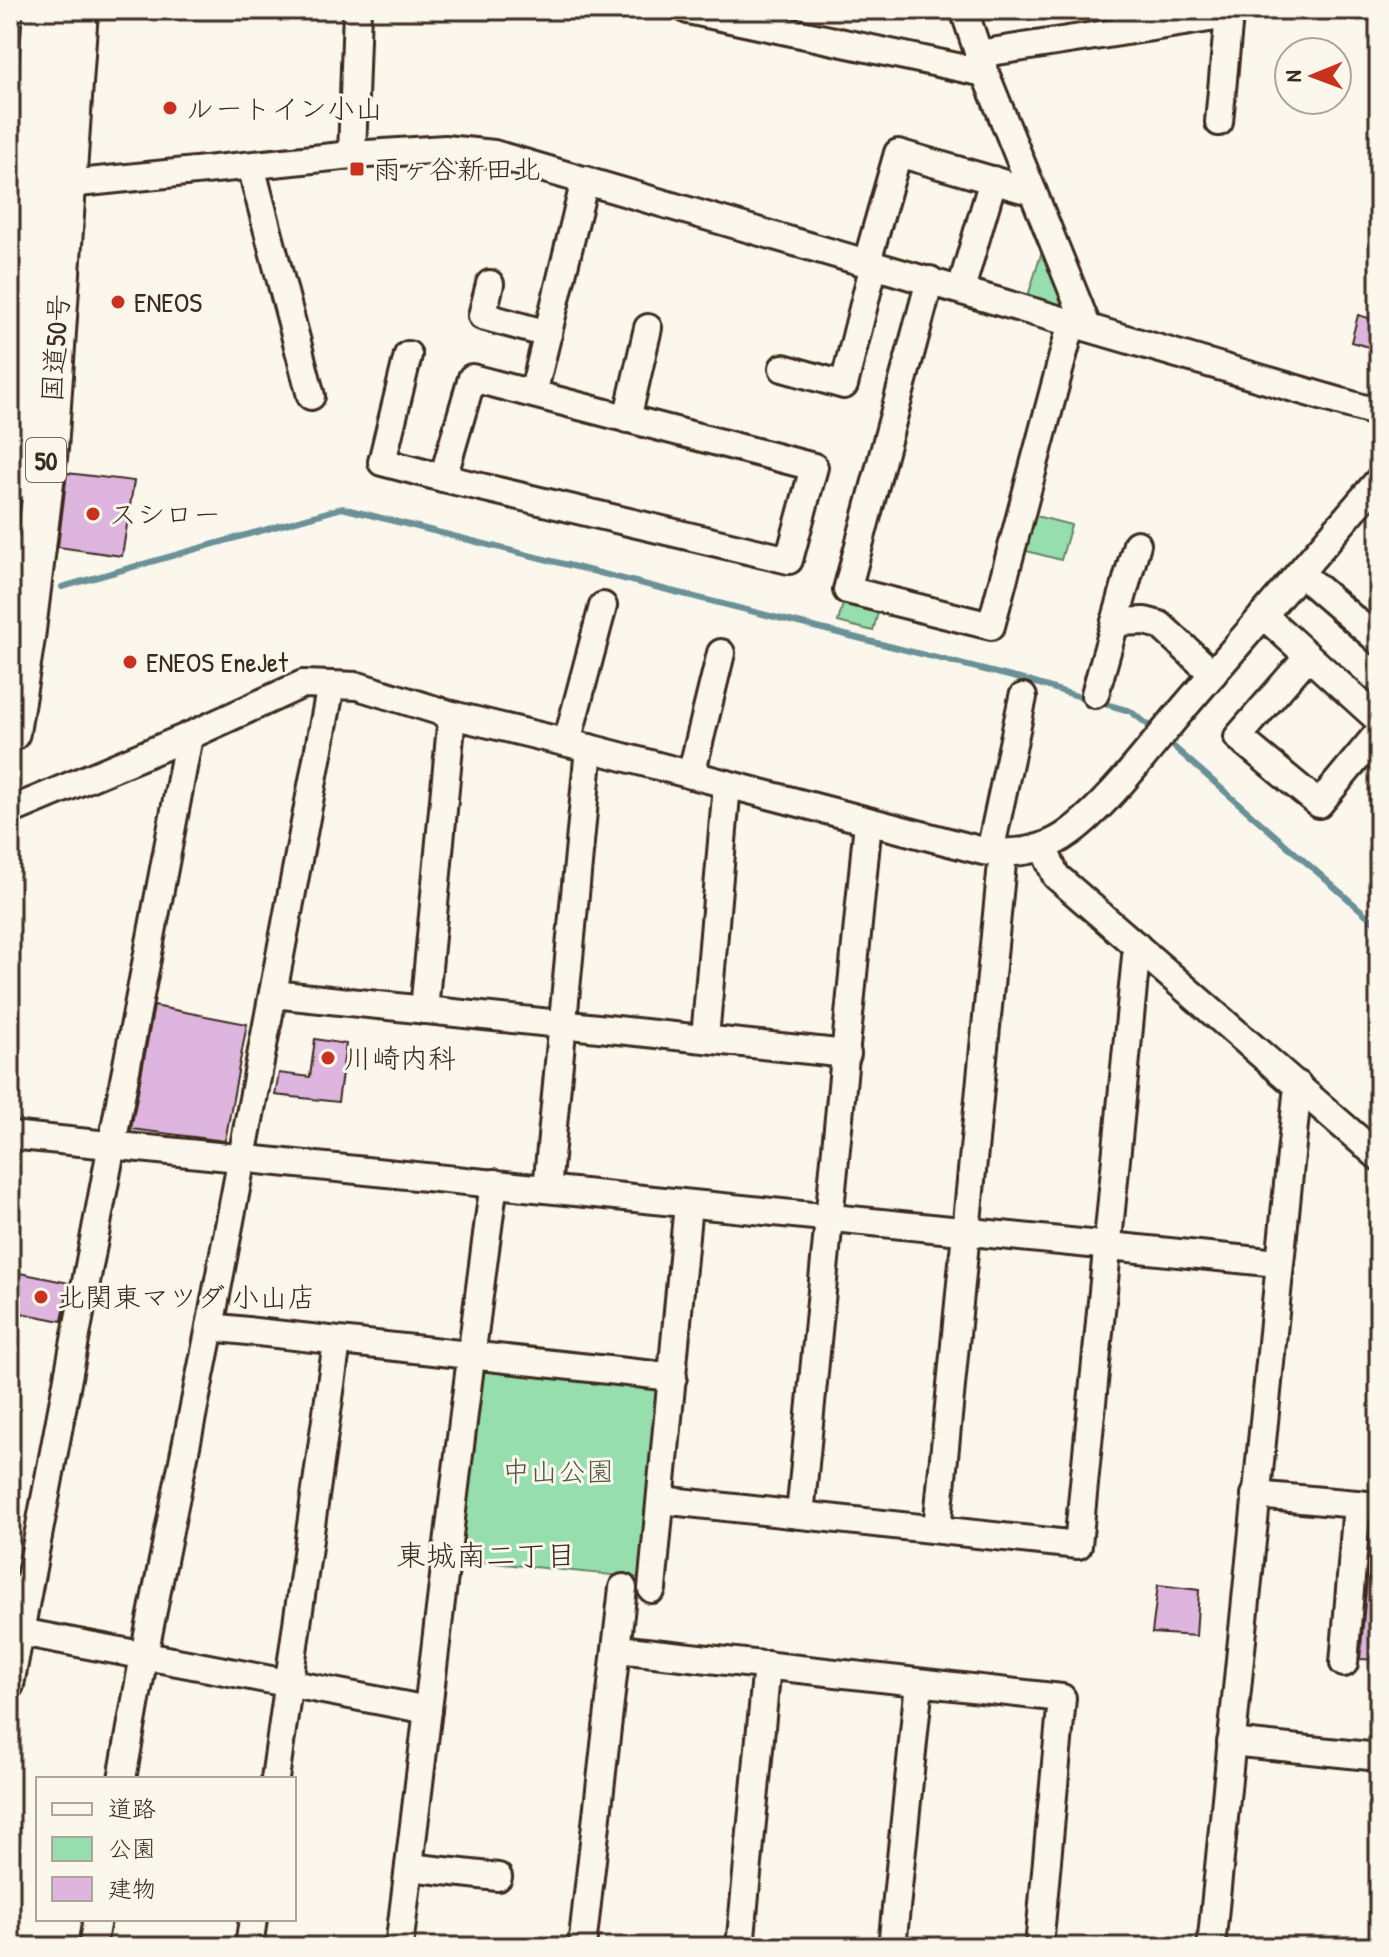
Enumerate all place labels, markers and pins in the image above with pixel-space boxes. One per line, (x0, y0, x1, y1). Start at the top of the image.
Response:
place label: ルートイン小山 (186, 89, 383, 127)
marker: ルートイン小山 (161, 99, 179, 117)
place label: 雨ヶ谷新田北 (373, 150, 541, 188)
marker: 雨ヶ谷新田北 (348, 160, 366, 178)
place label: ENEOS (134, 283, 202, 321)
marker: ENEOS (109, 293, 127, 311)
place label: スシロー (109, 495, 221, 533)
marker: スシロー (84, 505, 102, 523)
place label: ENEOS EneJet (146, 643, 288, 681)
marker: ENEOS EneJet (121, 653, 139, 671)
place label: 川崎内科 (344, 1039, 456, 1077)
marker: 川崎内科 (319, 1049, 337, 1067)
place label: 北関東マツダ 小山店 (57, 1278, 315, 1316)
marker: 北関東マツダ 小山店 (32, 1288, 50, 1306)

